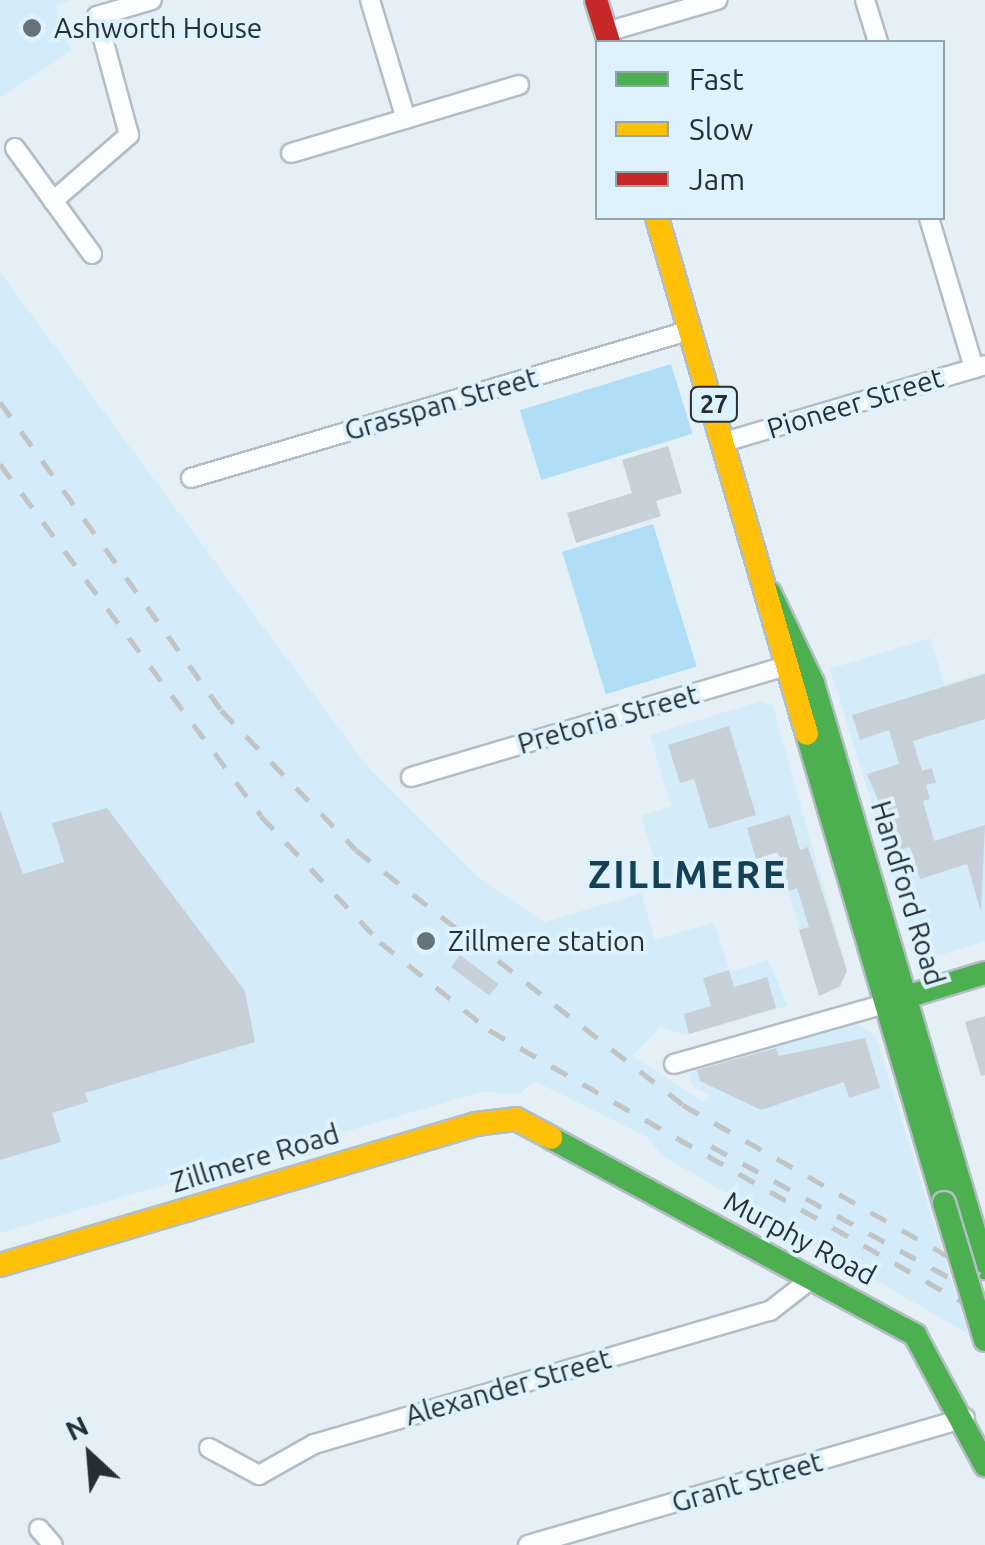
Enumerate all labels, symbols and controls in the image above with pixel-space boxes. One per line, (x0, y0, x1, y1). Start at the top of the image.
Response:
place label: Ashworth House (54, 11, 262, 45)
marker: Ashworth House (19, 15, 45, 41)
legend (595, 40, 945, 220)
text: Fast (689, 62, 744, 96)
text: Slow (689, 112, 753, 146)
text: Jam (689, 162, 745, 196)
street label: Grasspan Street (341, 360, 541, 448)
street label: Pioneer Street (763, 360, 947, 446)
road number: 27 (689, 384, 739, 424)
street label: Pretoria Street (514, 677, 702, 761)
street label: Handford Road (864, 797, 952, 989)
district label: ZILLMERE (588, 852, 788, 898)
place label: Zillmere station (448, 924, 645, 958)
marker: Zillmere station (413, 928, 439, 954)
street label: Zillmere Road (167, 1116, 343, 1200)
street label: Murphy Road (718, 1184, 882, 1292)
street label: Alexander Street (401, 1342, 615, 1432)
north arrow (40, 1405, 140, 1505)
text: N (60, 1409, 93, 1446)
street label: Grant Street (668, 1444, 826, 1520)

